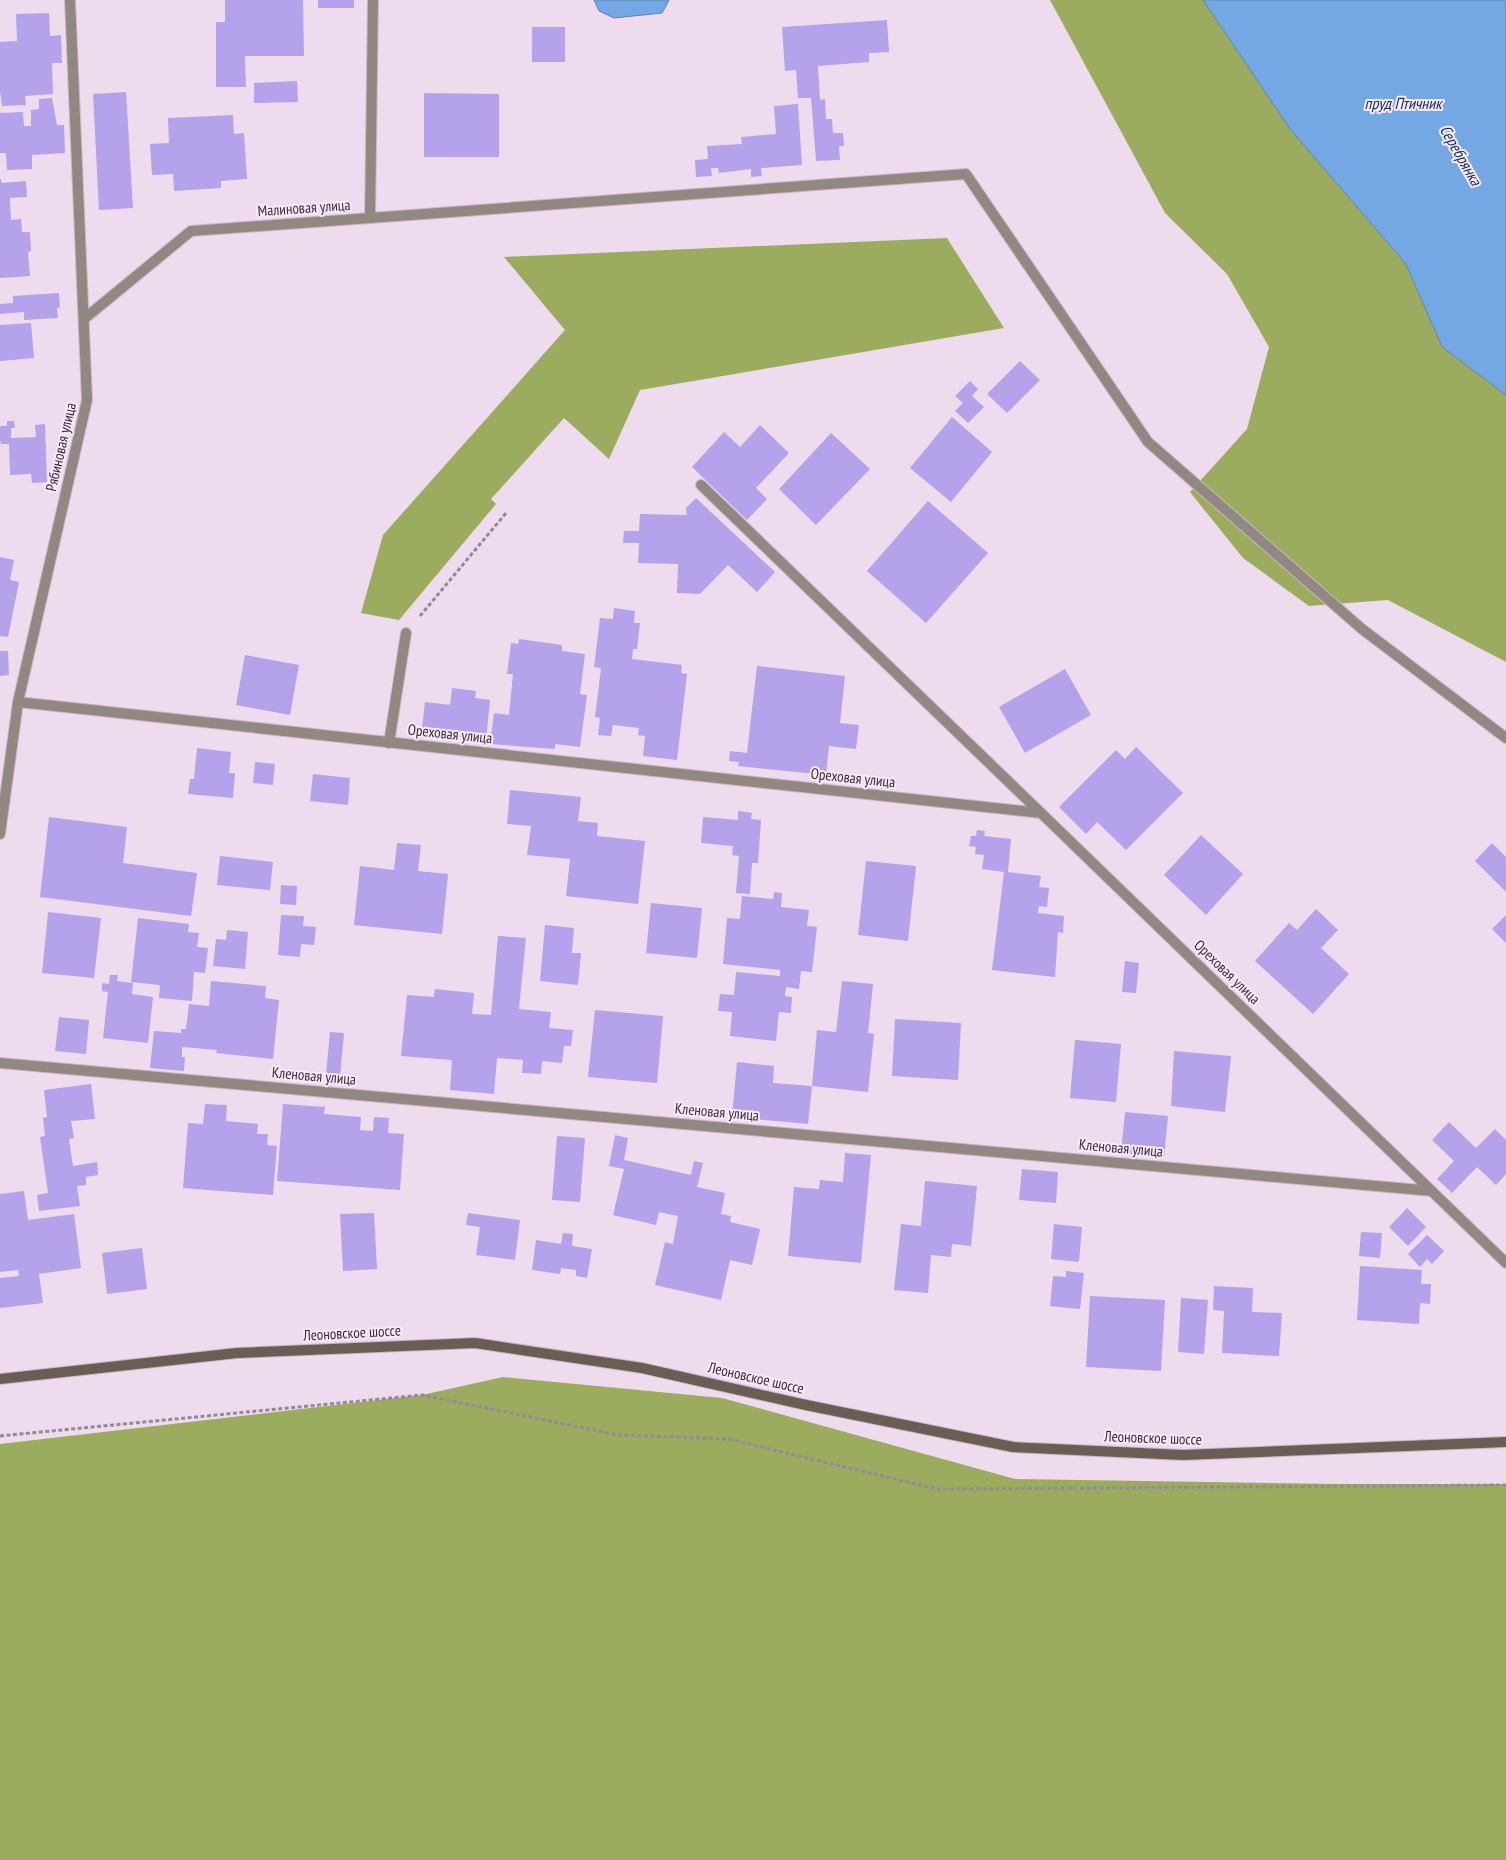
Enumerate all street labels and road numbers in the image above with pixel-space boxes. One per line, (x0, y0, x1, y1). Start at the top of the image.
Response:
street label: Малиновая улица (257, 195, 351, 220)
street label: Рябиновая улица (41, 401, 80, 493)
street label: Ореховая улица (407, 720, 493, 747)
street label: Ореховая улица (810, 764, 896, 791)
street label: Ореховая улица (1190, 935, 1264, 1008)
street label: Кленовая улица (271, 1062, 357, 1089)
street label: Кленовая улица (674, 1098, 760, 1125)
street label: Кленовая улица (1078, 1134, 1164, 1161)
street label: Леоновское шоссе (302, 1320, 401, 1345)
street label: Леоновское шоссе (705, 1357, 806, 1398)
street label: Леоновское шоссе (1103, 1426, 1202, 1449)

